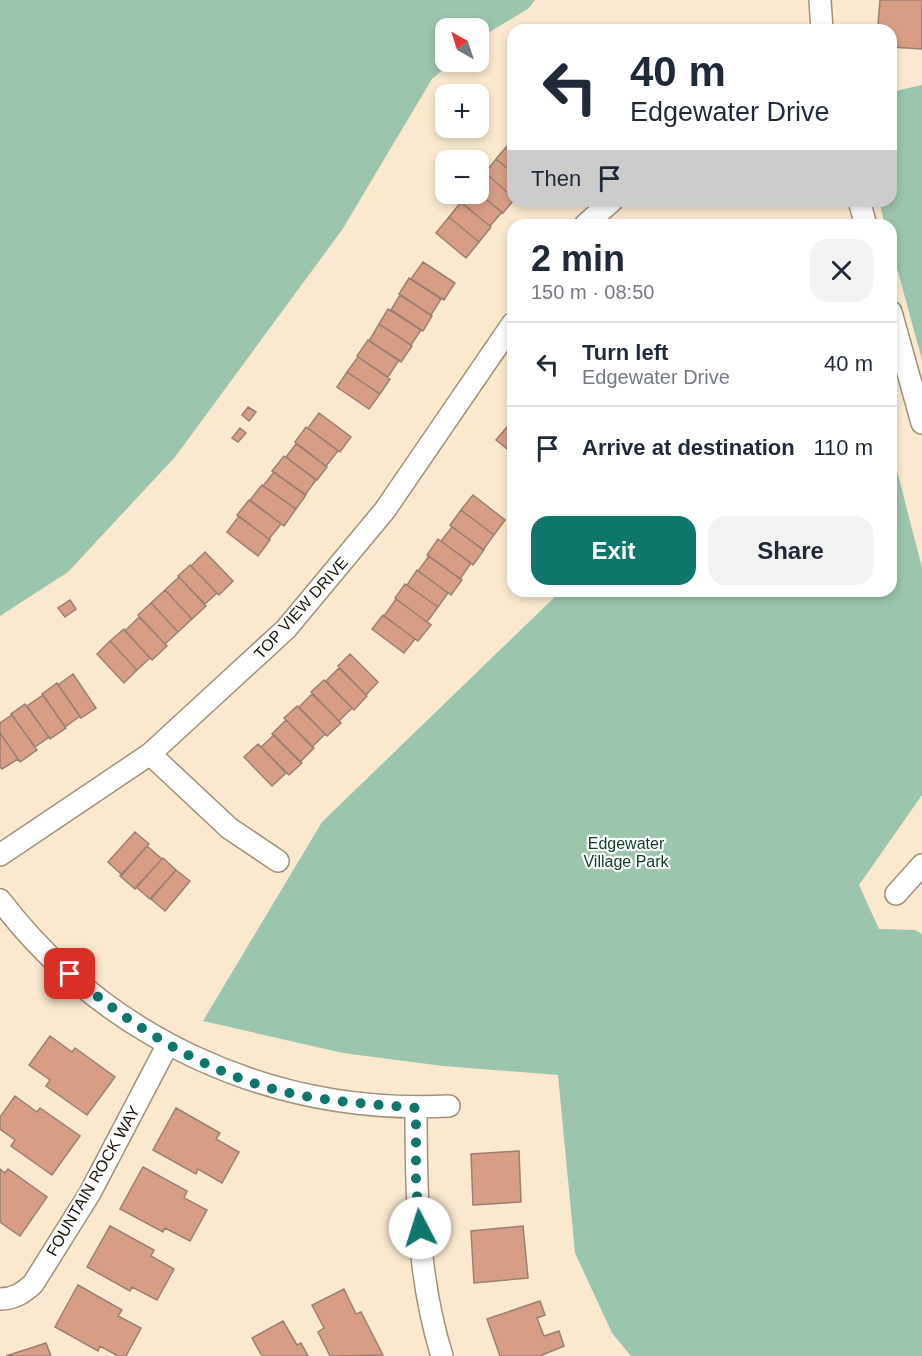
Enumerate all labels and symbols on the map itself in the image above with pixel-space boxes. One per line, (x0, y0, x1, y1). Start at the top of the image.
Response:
north arrow (435, 18, 489, 72)
street label: TOP VIEW DRIVE (251, 554, 351, 662)
park label: Edgewater Village Park (583, 835, 670, 870)
pin (44, 948, 95, 999)
street label: FOUNTAIN ROCK WAY (43, 1103, 143, 1259)
position arrow (388, 1196, 452, 1260)

